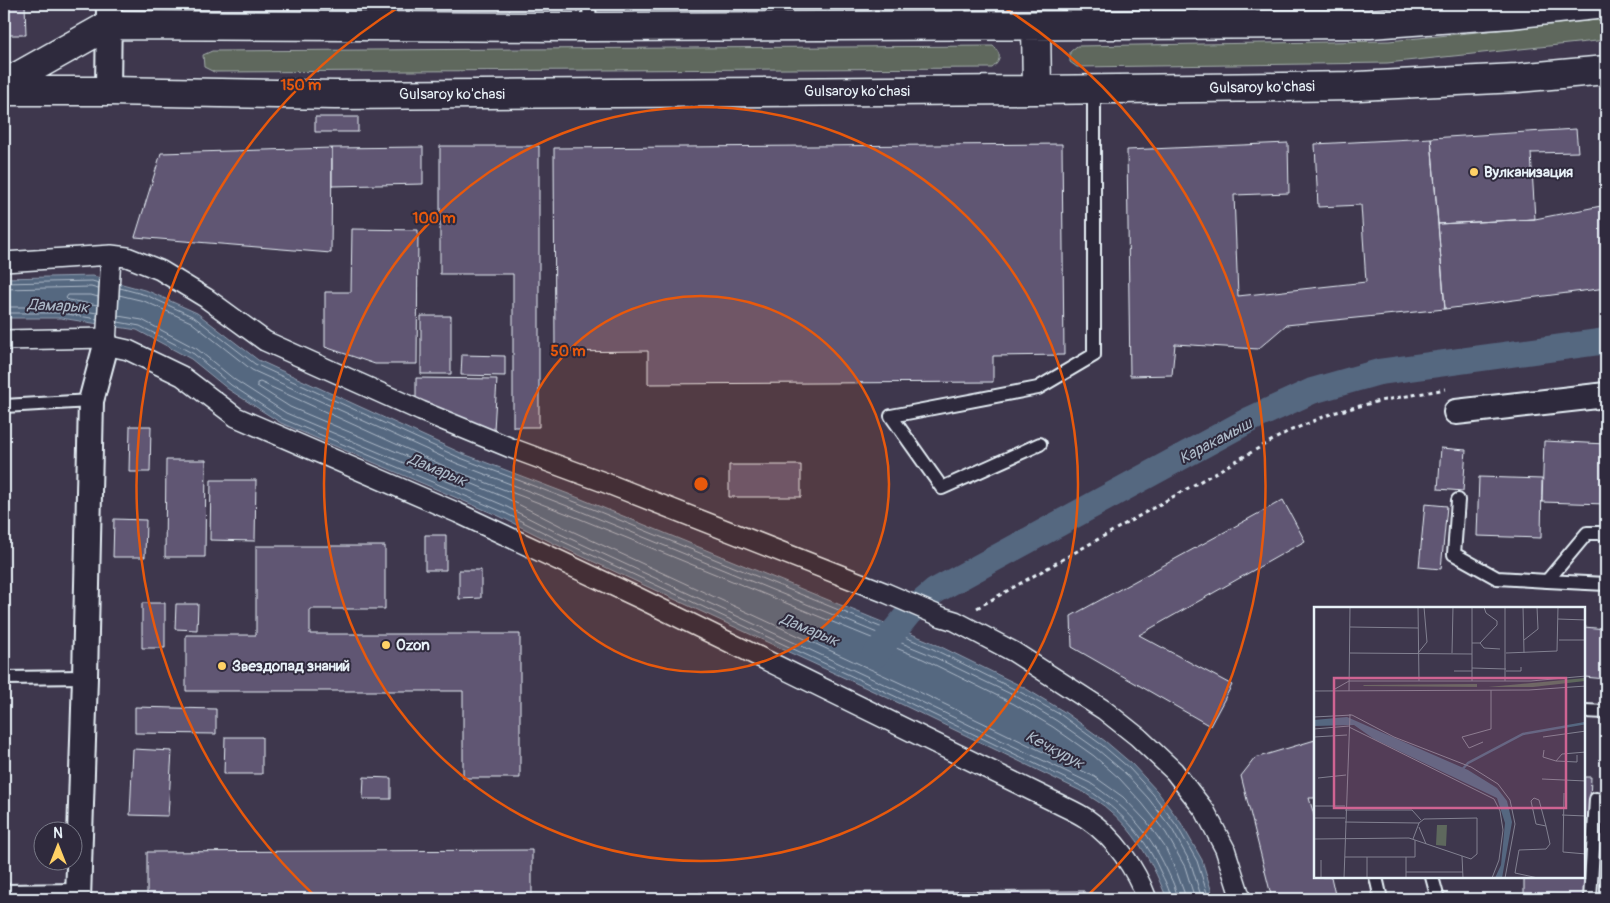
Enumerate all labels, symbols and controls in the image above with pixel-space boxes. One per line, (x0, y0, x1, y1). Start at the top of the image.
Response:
text: 150 m (281, 76, 321, 95)
street label: Gulsaroy ko'chasi (1209, 77, 1315, 98)
street label: Gulsaroy ko'chasi (804, 82, 910, 101)
street label: Gulsaroy ko'chasi (399, 85, 505, 104)
place label: Вулканизация (1484, 163, 1573, 182)
marker: Вулканизация (1468, 166, 1480, 178)
text: 100 m (413, 209, 455, 228)
water label: Дамарык (26, 294, 91, 318)
text: 50 m (551, 342, 585, 361)
water label: Каракамыш (1176, 413, 1257, 468)
water label: Дамарык (405, 448, 471, 492)
centre of rings (692, 475, 710, 493)
inset map (1314, 607, 1585, 878)
water label: Дамарык (777, 608, 843, 652)
place label: Ozon (396, 636, 430, 655)
marker: Ozon (380, 639, 392, 651)
place label: Звездопад знаний (232, 657, 350, 676)
marker: Звездопад знаний (216, 660, 228, 672)
water label: Кечкурук (1022, 726, 1089, 774)
north arrow (32, 820, 82, 870)
text: N (53, 825, 63, 842)

